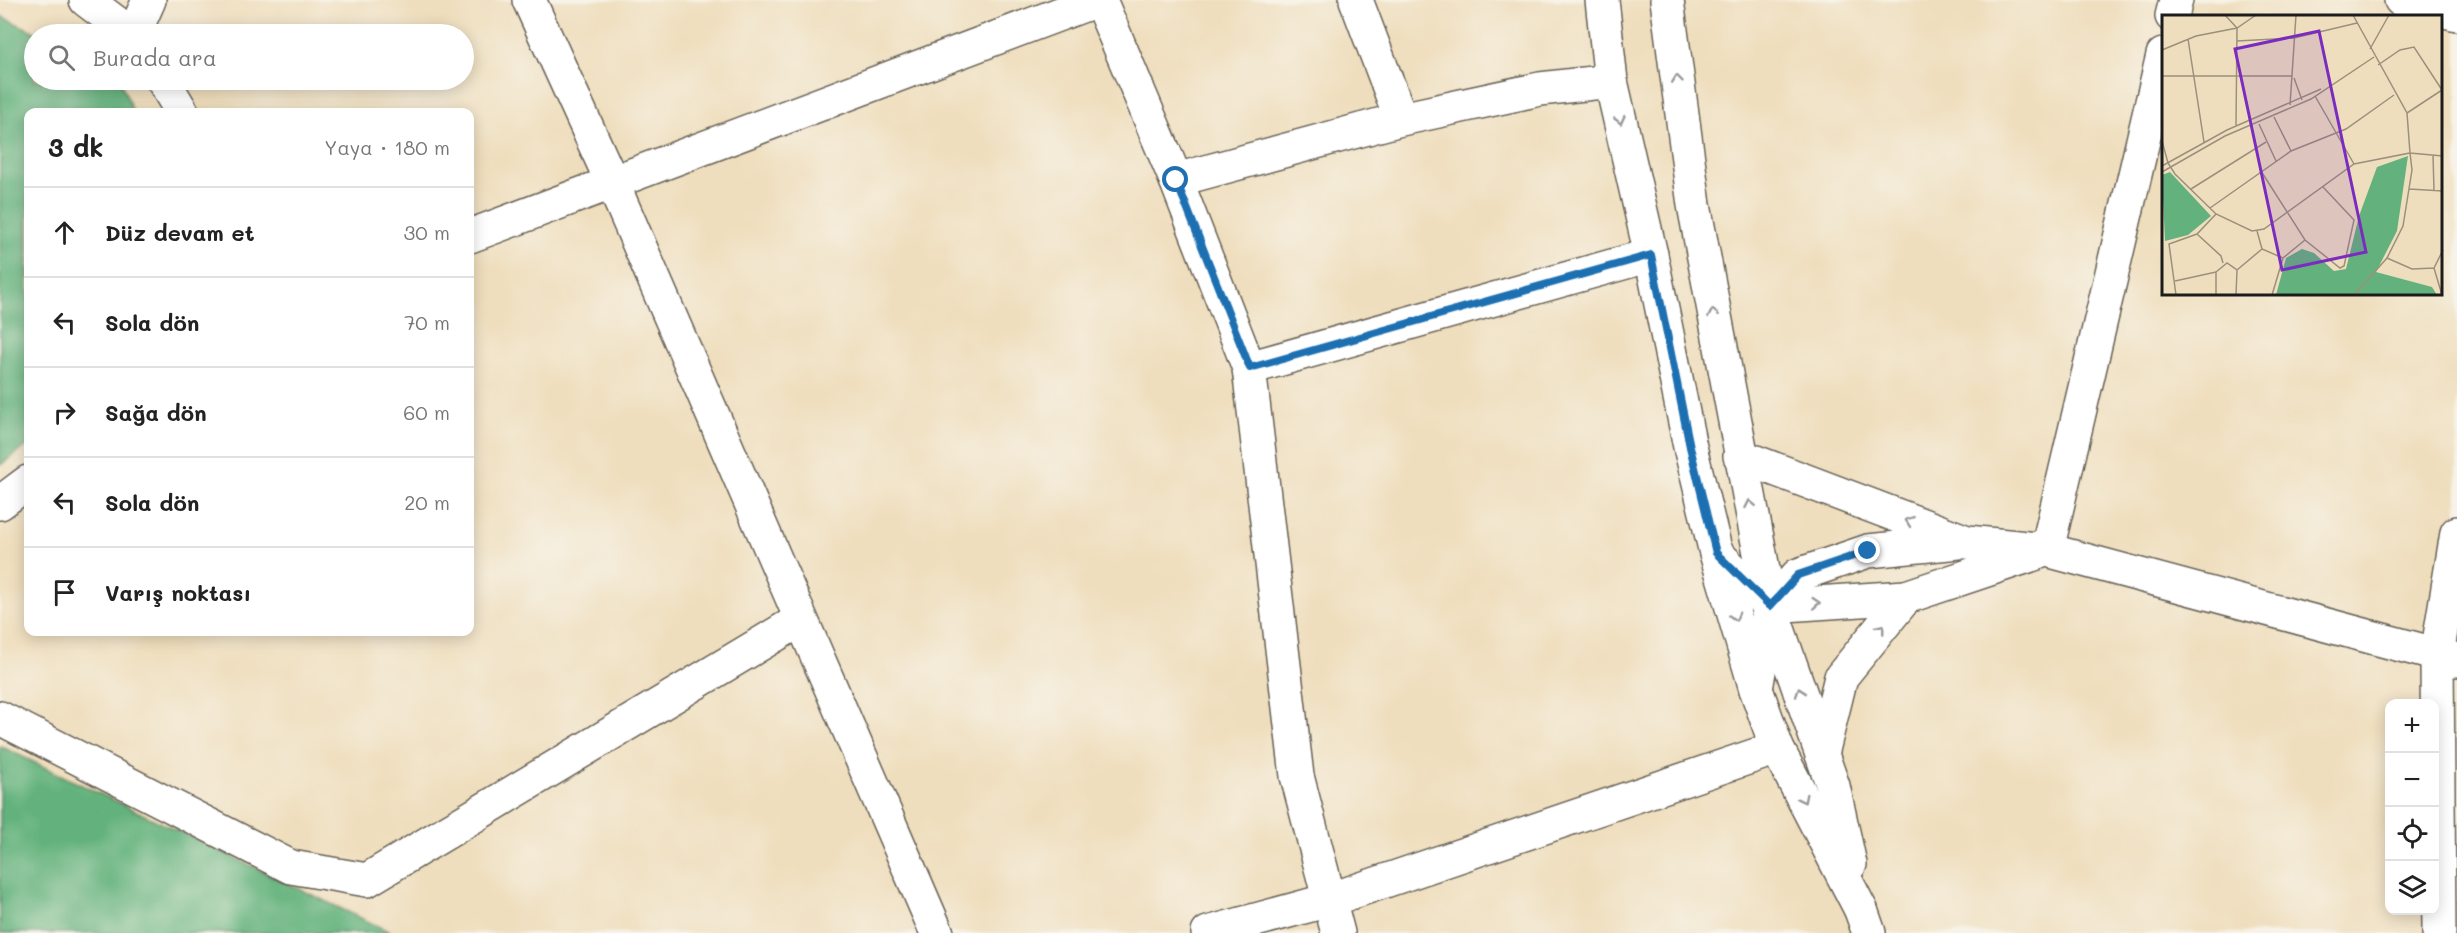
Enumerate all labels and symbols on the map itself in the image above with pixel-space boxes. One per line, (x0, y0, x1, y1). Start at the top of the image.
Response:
inset map (2162, 15, 2442, 296)
one-way arrow (1671, 74, 1684, 83)
one-way arrow (1612, 115, 1625, 125)
route start (1162, 166, 1188, 192)
one-way arrow (1708, 308, 1720, 317)
one-way arrow (1744, 500, 1757, 510)
one-way arrow (1904, 515, 1915, 528)
route end (1854, 537, 1880, 563)
one-way arrow (1811, 597, 1820, 610)
one-way arrow (1728, 611, 1740, 622)
one-way arrow (1873, 624, 1884, 635)
one-way arrow (1794, 687, 1807, 698)
one-way arrow (1796, 792, 1807, 803)

